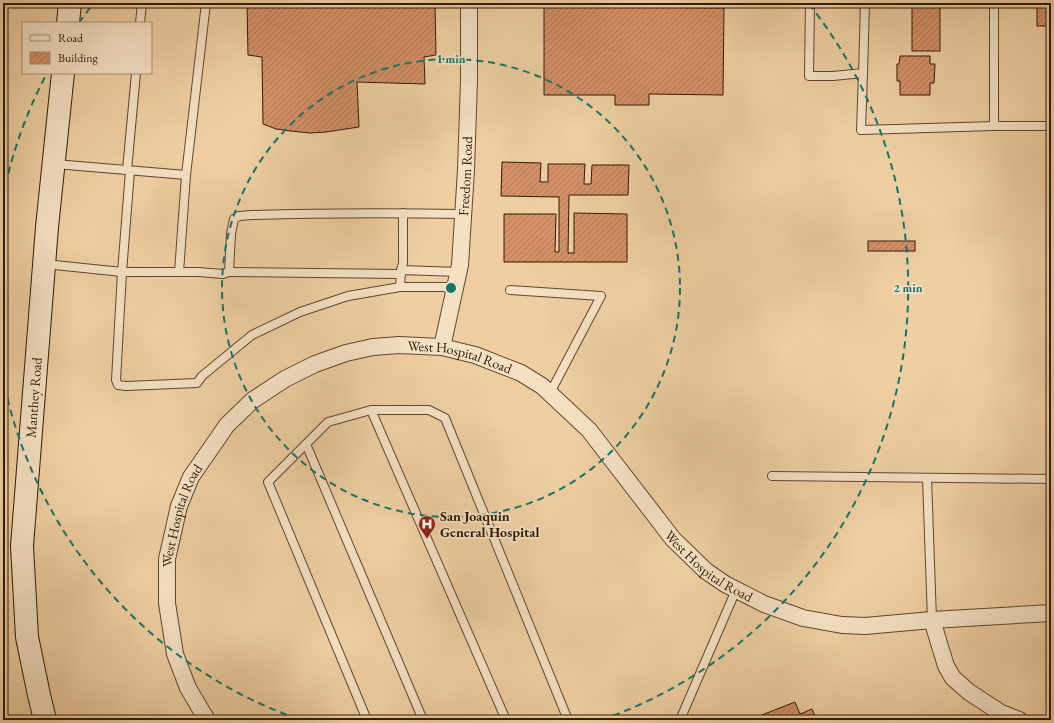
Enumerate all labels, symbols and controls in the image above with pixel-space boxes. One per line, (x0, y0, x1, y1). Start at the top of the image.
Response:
legend (22, 22, 152, 74)
text: Road (58, 30, 84, 46)
text: Building (58, 50, 99, 66)
text: 1 min (436, 51, 466, 67)
street label: Freedom Road (454, 135, 476, 216)
text: 2 min (893, 280, 923, 296)
centre of rings (444, 281, 458, 295)
street label: West Hospital Road (407, 336, 516, 378)
street label: Manthey Road (22, 356, 46, 438)
street label: West Hospital Road (158, 460, 207, 567)
place label: San Joaquin General Hospital (440, 507, 539, 541)
hospital icon: San Joaquin General Hospital (417, 514, 437, 539)
street label: West Hospital Road (661, 527, 757, 606)

